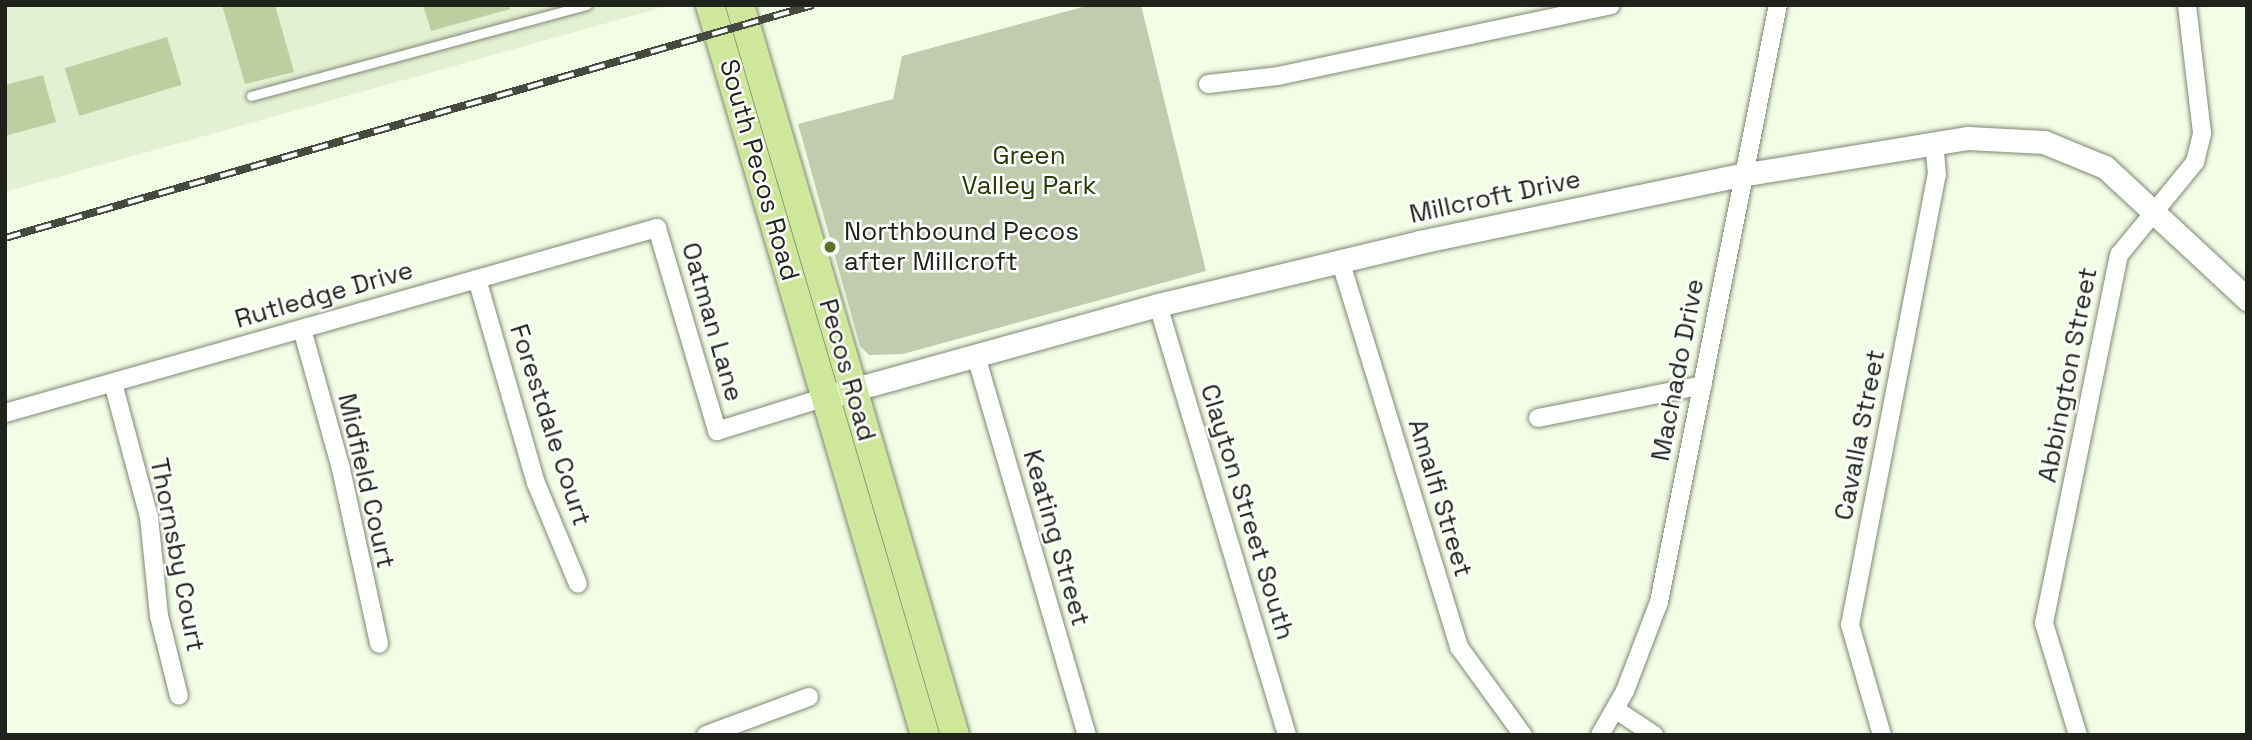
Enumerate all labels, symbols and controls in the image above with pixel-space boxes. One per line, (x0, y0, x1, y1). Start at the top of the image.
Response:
street label: South Pecos Road (712, 56, 806, 284)
park label: Green Valley Park (962, 140, 1096, 202)
street label: Millcroft Drive (1407, 164, 1583, 230)
place label: Northbound Pecos after Millcroft (844, 216, 1079, 278)
street label: Oatman Lane (674, 239, 750, 405)
marker: Northbound Pecos after Millcroft (822, 239, 838, 255)
street label: Rutledge Drive (231, 255, 417, 335)
street label: Abbington Street (2032, 265, 2104, 485)
street label: Machado Drive (1645, 276, 1711, 464)
street label: Pecos Road (812, 295, 882, 445)
street label: Forestdale Court (503, 320, 597, 530)
street label: Cavalla Street (1828, 347, 1892, 523)
street label: Clayton Street South (1193, 380, 1301, 644)
street label: Midfield Court (331, 391, 401, 571)
street label: Amalfi Street (1401, 415, 1479, 581)
street label: Keating Street (1016, 446, 1096, 630)
street label: Thornsby Court (143, 456, 211, 654)

